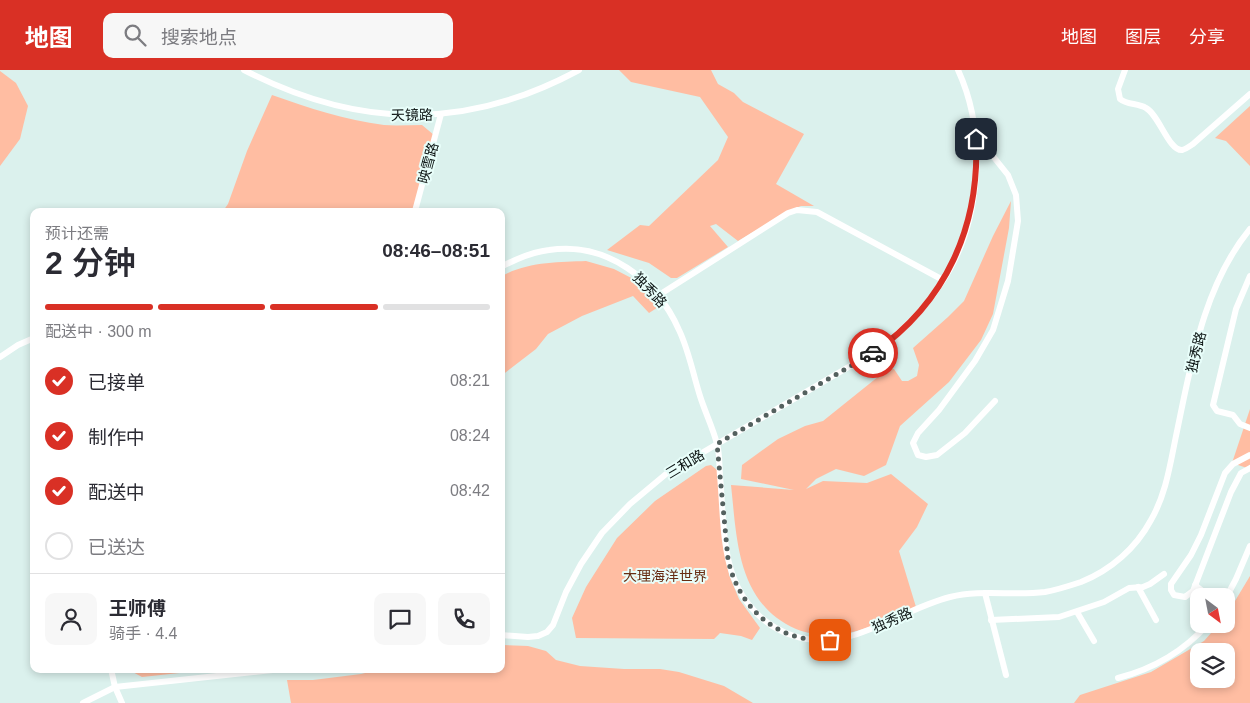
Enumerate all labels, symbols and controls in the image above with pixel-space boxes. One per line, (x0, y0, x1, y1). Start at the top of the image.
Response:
search box (103, 13, 453, 58)
icon: search (121, 21, 149, 49)
text: 地图 (25, 24, 73, 51)
text: 搜索地点 (161, 27, 237, 48)
text: 地图 (1061, 27, 1097, 47)
text: 图层 (1125, 27, 1161, 47)
text: 分享 (1189, 27, 1225, 47)
street label: 天镜路 (391, 107, 433, 123)
pin (955, 118, 997, 160)
icon: home (962, 125, 990, 153)
street label: 映雪路 (415, 141, 441, 185)
text: 预计还需 (45, 225, 109, 242)
text: 08:46–08:51 (382, 240, 490, 261)
text: 2 分钟 (45, 245, 136, 281)
street label: 独秀路 (630, 269, 670, 311)
text: 配送中 · 300 m (45, 323, 152, 340)
courier (848, 328, 898, 378)
street label: 独秀路 (1183, 330, 1209, 374)
icon: car (859, 339, 887, 367)
icon: check (45, 367, 73, 395)
text: 已接单 (88, 372, 145, 393)
text: 08:21 (450, 372, 490, 389)
icon: check (45, 422, 73, 450)
text: 制作中 (88, 427, 145, 448)
text: 08:24 (450, 427, 490, 444)
street label: 三和路 (663, 446, 707, 482)
icon: check (45, 477, 73, 505)
text: 配送中 (88, 482, 145, 503)
text: 08:42 (450, 482, 490, 499)
text: 已送达 (88, 537, 145, 558)
park label: 大理海洋世界 (623, 568, 707, 584)
north arrow (1190, 588, 1235, 632)
map controls (1190, 588, 1235, 688)
button: person (45, 593, 97, 645)
button: chat (374, 593, 426, 645)
button: phone (438, 593, 490, 645)
text: 王师傅 (109, 598, 166, 619)
street label: 独秀路 (870, 604, 914, 636)
pin (809, 619, 851, 661)
text: 骑手 · 4.4 (109, 625, 177, 642)
icon: bag (816, 626, 844, 654)
button: layers (1190, 643, 1235, 688)

